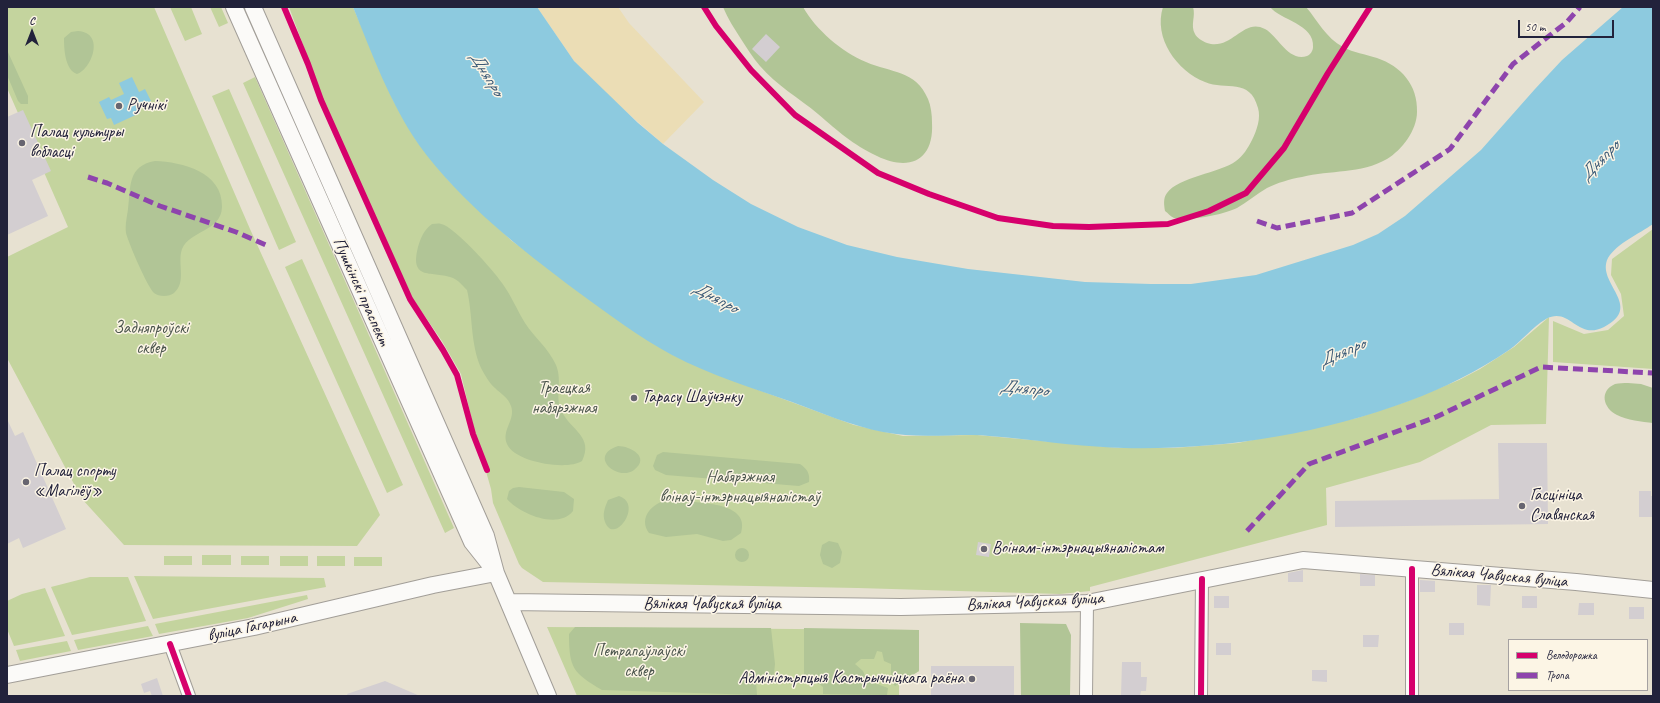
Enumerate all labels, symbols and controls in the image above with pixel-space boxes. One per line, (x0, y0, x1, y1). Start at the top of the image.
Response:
north arrow (12, 12, 52, 52)
scale bar (1520, 12, 1616, 38)
text: С (29, 13, 35, 27)
text: 50 m (1525, 19, 1545, 35)
water label: Дняпро (464, 48, 508, 100)
place label: Ручнікі (127, 96, 166, 116)
marker: Ручнікі (114, 101, 124, 111)
place label: Палац культуры вобласці (30, 123, 123, 163)
water label: Дняпро (1576, 136, 1624, 186)
marker: Палац культуры вобласці (17, 138, 27, 148)
street label: Пушкінскі праспект (328, 235, 394, 349)
water label: Дняпро (689, 277, 741, 319)
park label: Задняпроўскі сквер (113, 319, 189, 359)
water label: Дняпро (1316, 334, 1368, 372)
water label: Дняпро (999, 376, 1049, 402)
park label: Траецкая набярэжная (532, 379, 596, 419)
place label: Тарасу Шаўчэнку (642, 388, 742, 408)
marker: Тарасу Шаўчэнку (629, 393, 639, 403)
place label: Палац спорту «Магілёў» (34, 462, 116, 502)
park label: Набярэжная воінаў-інтэрнацыяналістаў (660, 468, 820, 508)
marker: Палац спорту «Магілёў» (21, 477, 31, 487)
place label: Гасцініца Славянская (1530, 486, 1594, 526)
marker: Гасцініца Славянская (1517, 501, 1527, 511)
place label: Воінам-інтэрнацыяналістам (992, 539, 1163, 559)
marker: Воінам-інтэрнацыяналістам (979, 544, 989, 554)
street label: Вялікая Чавуская вуліца (1430, 560, 1568, 592)
street label: Вялікая Чавуская вуліца (966, 588, 1104, 616)
street label: Вялікая Чавуская вуліца (643, 595, 781, 615)
street label: вуліца Гагарына (206, 608, 298, 646)
legend (1508, 639, 1648, 691)
park label: Петрапаўлаўскі сквер (593, 642, 685, 682)
text: Велодорожка (1546, 647, 1597, 663)
text: Тропа (1546, 667, 1569, 683)
place label: Адміністрпцыя Кастрычніцкага раёна (738, 669, 964, 689)
marker: Адміністрпцыя Кастрычніцкага раёна (967, 674, 977, 684)

